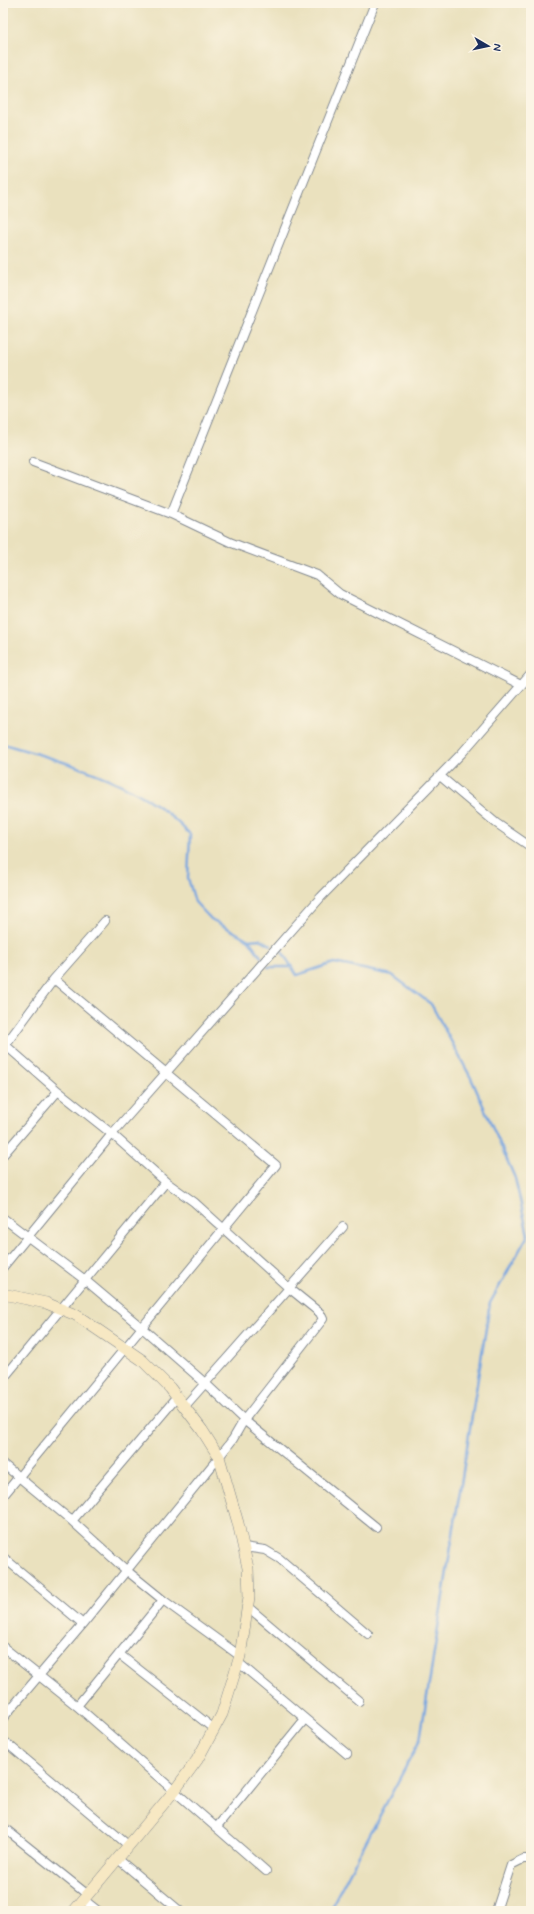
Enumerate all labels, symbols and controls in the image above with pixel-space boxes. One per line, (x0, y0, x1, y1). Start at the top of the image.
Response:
north arrow (468, 26, 508, 66)
text: N (489, 43, 504, 52)

